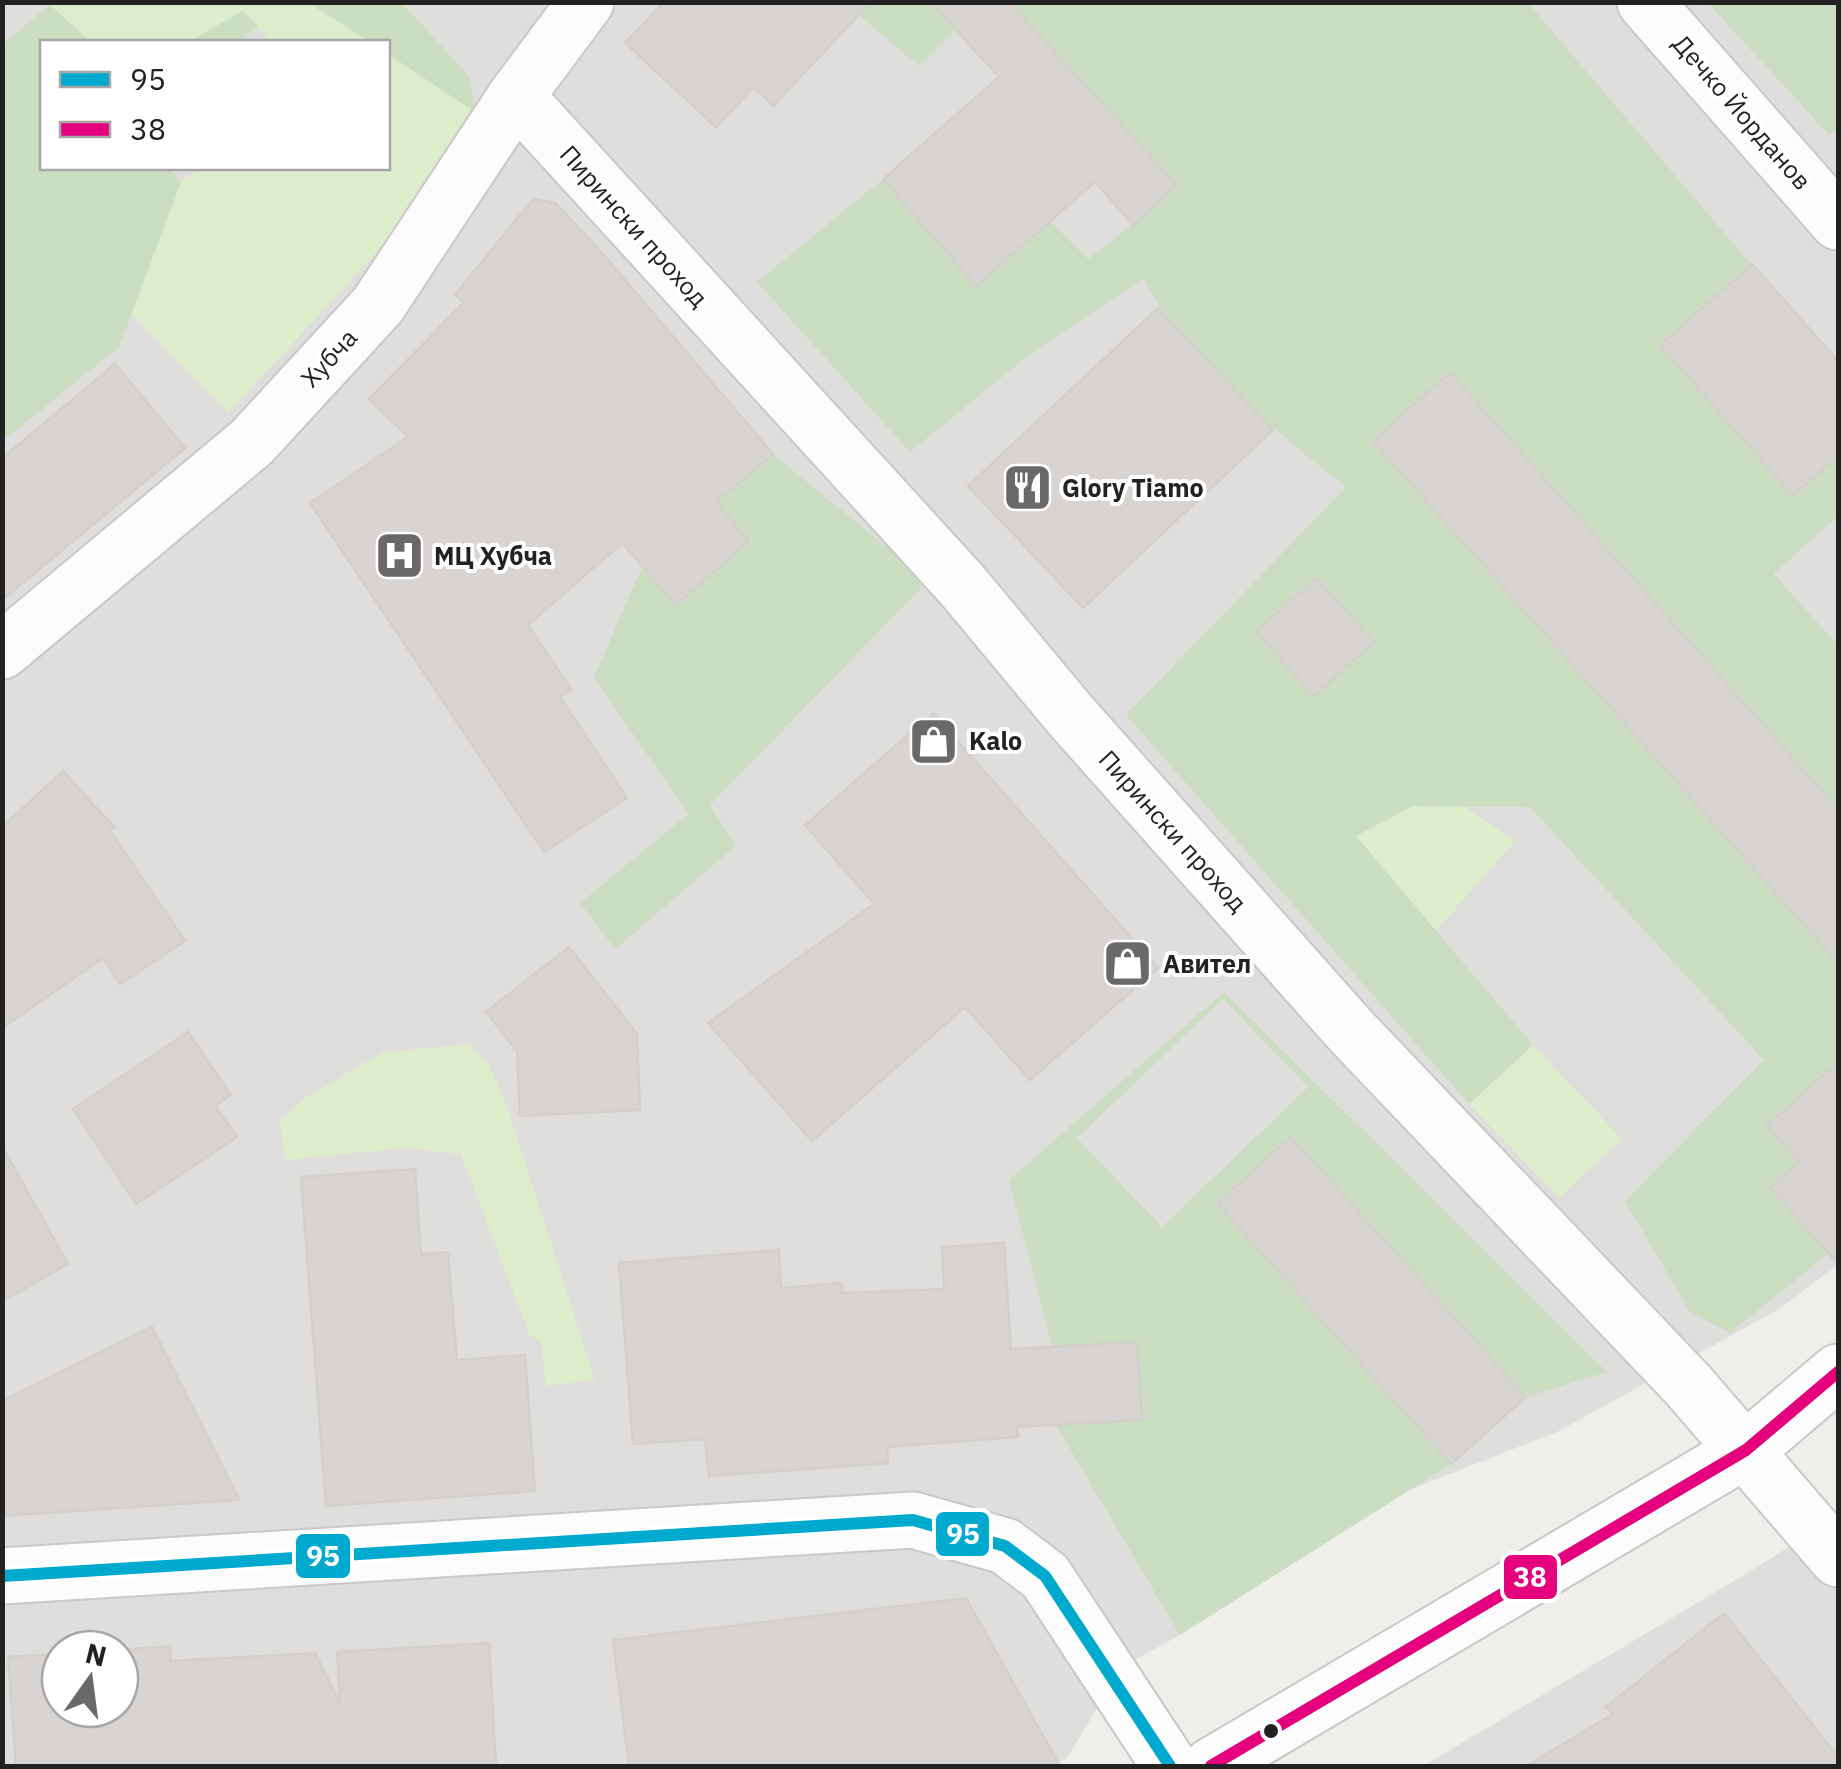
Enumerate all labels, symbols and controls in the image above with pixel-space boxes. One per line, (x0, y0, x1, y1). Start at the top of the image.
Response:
street label: Дечко Йорданов (1666, 27, 1819, 196)
legend (40, 40, 390, 170)
text: 95 (130, 59, 166, 98)
text: 38 (130, 109, 166, 148)
street label: Пирински проход (553, 138, 716, 314)
street label: Хубча (293, 321, 364, 394)
restaurant icon: Glory Tiamo (1001, 462, 1053, 514)
place label: Glory Tiamo (1062, 471, 1204, 504)
hospital icon: МЦ Хубча (373, 530, 425, 582)
place label: МЦ Хубча (434, 539, 552, 572)
shop icon: Kalo (908, 715, 960, 767)
place label: Kalo (969, 724, 1022, 757)
street label: Пирински проход (1092, 743, 1255, 919)
shop icon: Авител (1102, 938, 1154, 990)
place label: Авител (1163, 947, 1251, 980)
line badge: 95 (934, 1510, 991, 1558)
text: 95 (946, 1515, 980, 1552)
line badge: 95 (294, 1532, 352, 1580)
text: 95 (306, 1537, 340, 1574)
line badge: 38 (1502, 1553, 1559, 1601)
text: 38 (1513, 1558, 1547, 1595)
north arrow (40, 1629, 140, 1729)
text: N (82, 1634, 110, 1675)
unlabelled marker (1261, 1721, 1281, 1741)

